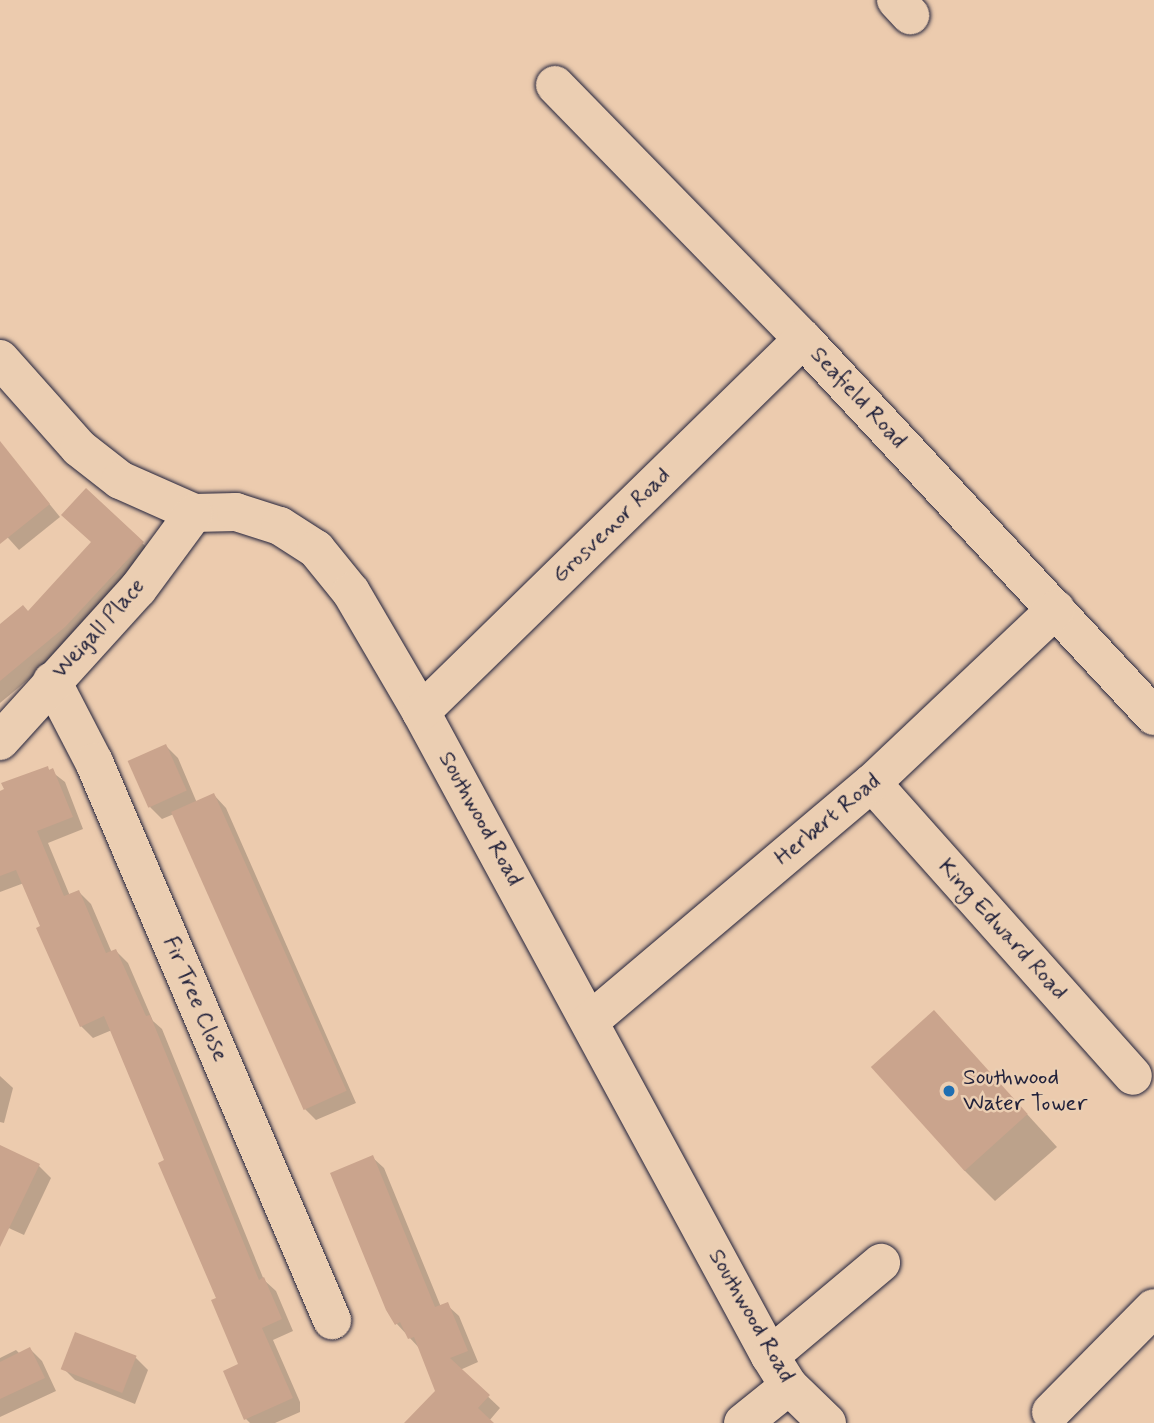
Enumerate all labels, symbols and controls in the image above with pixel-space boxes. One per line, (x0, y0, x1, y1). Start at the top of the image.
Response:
street label: Seafield Road (804, 342, 912, 454)
street label: Grosvenor Road (547, 462, 677, 590)
street label: Weigall Place (47, 573, 151, 685)
street label: Southwood Road (432, 747, 528, 891)
street label: Herbert Road (770, 768, 886, 872)
street label: King Edward Road (933, 856, 1071, 1004)
street label: Fir Tree Close (157, 934, 233, 1064)
place label: Southwood Water Tower (963, 1064, 1088, 1118)
marker: Southwood Water Tower (941, 1083, 957, 1099)
street label: Southwood Road (702, 1245, 800, 1387)

